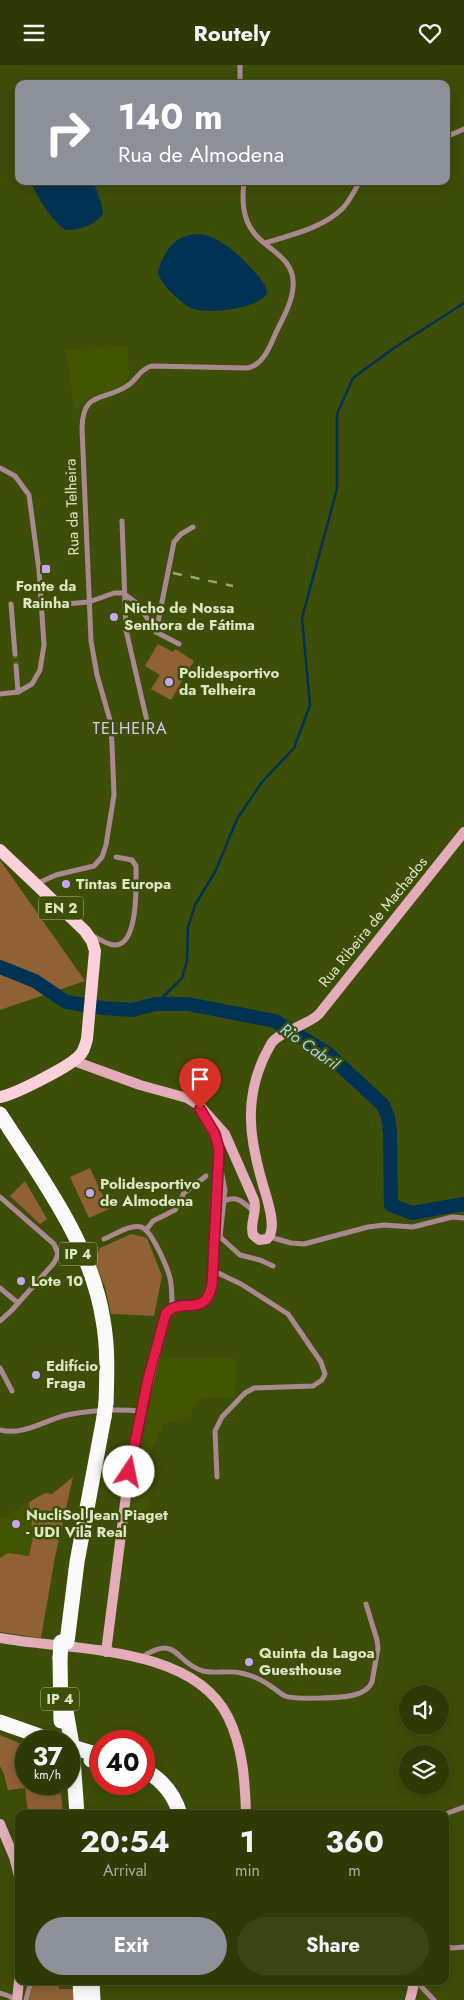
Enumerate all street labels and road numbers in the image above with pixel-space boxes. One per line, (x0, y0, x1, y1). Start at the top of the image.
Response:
street label: Rua da Telheira (59, 458, 85, 556)
street label: Rua Ribeira de Machados (313, 852, 433, 992)
road number: EN 2 (38, 896, 84, 919)
road number: IP 4 (59, 1243, 97, 1265)
road number: IP 4 (41, 1687, 79, 1711)

